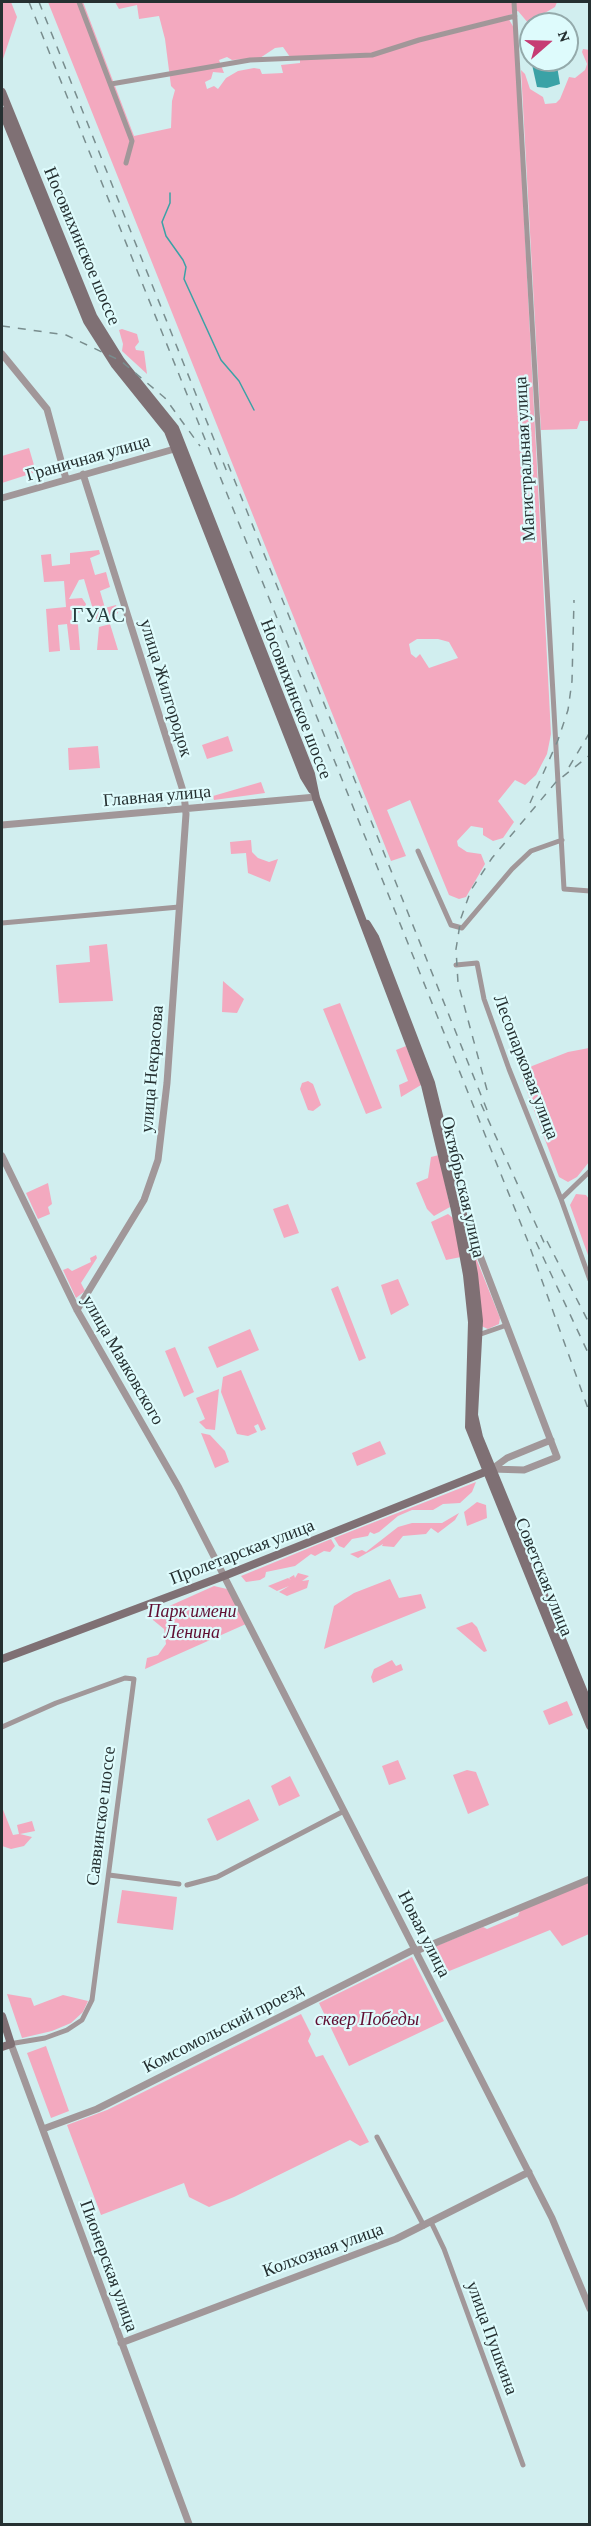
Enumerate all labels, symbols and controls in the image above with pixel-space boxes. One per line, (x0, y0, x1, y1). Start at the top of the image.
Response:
north arrow (519, 12, 579, 72)
text: N (555, 28, 574, 44)
street label: Носовихинское шоссе (39, 164, 125, 328)
street label: Магистральная улица (510, 376, 540, 542)
street label: Граничная улица (23, 430, 153, 486)
district label: ГУАС (72, 604, 126, 628)
street label: Носовихинское шоссе (256, 616, 336, 782)
street label: улица Жилгородок (135, 617, 197, 759)
street label: Главная улица (102, 781, 212, 811)
street label: Лесопарковая улица (488, 992, 564, 1142)
street label: улица Некрасова (136, 1004, 168, 1134)
street label: Октябрьская улица (436, 1114, 490, 1260)
street label: улица Маяковского (77, 1291, 169, 1429)
street label: Пролетарская улица (167, 1514, 317, 1590)
street label: Советская улица (510, 1515, 578, 1639)
park label: Парк имени Ленина (147, 1600, 237, 1642)
street label: Саввинское шоссе (82, 1745, 120, 1887)
street label: Новая улица (393, 1887, 455, 1981)
street label: Комсомольский проезд (139, 1978, 307, 2078)
park label: сквер Победы (315, 2008, 419, 2030)
street label: Пионерская улица (75, 2197, 143, 2335)
street label: Колхозная улица (260, 2218, 386, 2282)
street label: улица Пушкина (461, 2278, 523, 2398)

